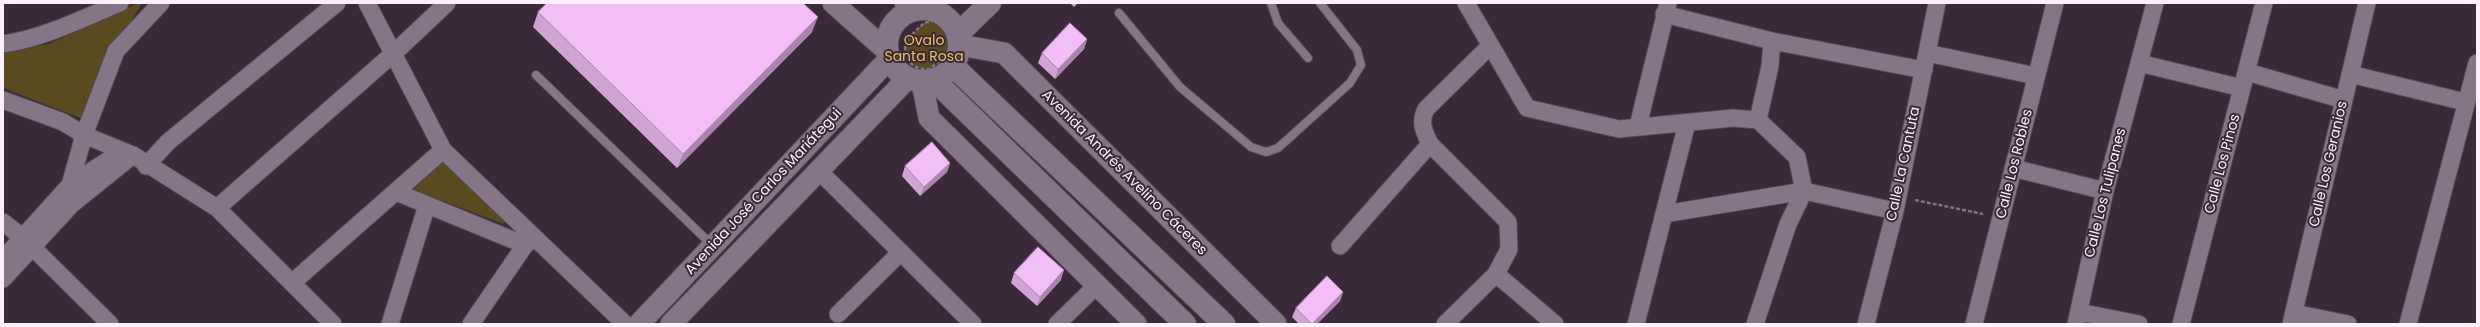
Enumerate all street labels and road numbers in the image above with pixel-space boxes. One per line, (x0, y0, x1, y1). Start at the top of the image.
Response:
street label: Avenida Andrés Avelino Cáceres (1038, 87, 1210, 259)
street label: Calle Los Geranios (2306, 99, 2352, 229)
street label: Avenida José Carlos Mariátegui (682, 105, 846, 279)
street label: Calle La Cantuta (1884, 105, 1924, 223)
street label: Calle Los Robles (1993, 108, 2037, 220)
street label: Calle Los Pinos (2202, 112, 2244, 216)
street label: Calle Los Tulipanes (2082, 126, 2130, 260)

